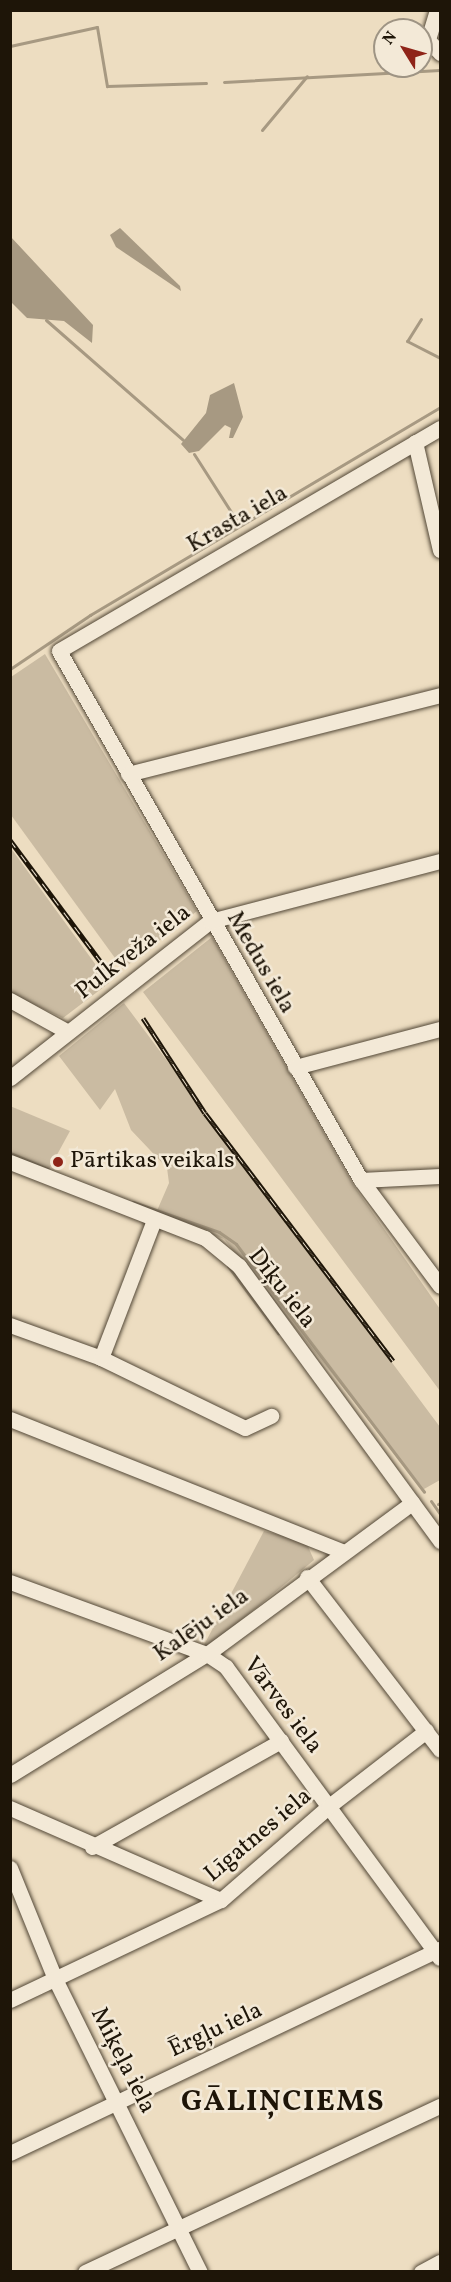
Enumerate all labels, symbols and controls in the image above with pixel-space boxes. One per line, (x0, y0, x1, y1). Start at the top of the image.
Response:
north arrow (373, 18, 433, 78)
text: N (378, 27, 403, 50)
street label: Krasta iela (183, 480, 293, 560)
street label: Pulkveža iela (71, 899, 197, 1007)
street label: Medus iela (219, 907, 301, 1019)
place label: Pārtikas veikals (70, 1148, 235, 1176)
marker: Pārtikas veikals (51, 1155, 65, 1169)
street label: Dīķu iela (241, 1243, 321, 1335)
street label: Kalēju iela (149, 1583, 255, 1669)
street label: Vārves iela (236, 1652, 328, 1760)
street label: Līgatnes iela (199, 1783, 319, 1889)
street label: Ērgļu iela (165, 1997, 267, 2065)
street label: Miķeļa iela (83, 2003, 161, 2119)
district label: GĀLIŅCIEMS (181, 2084, 385, 2120)

